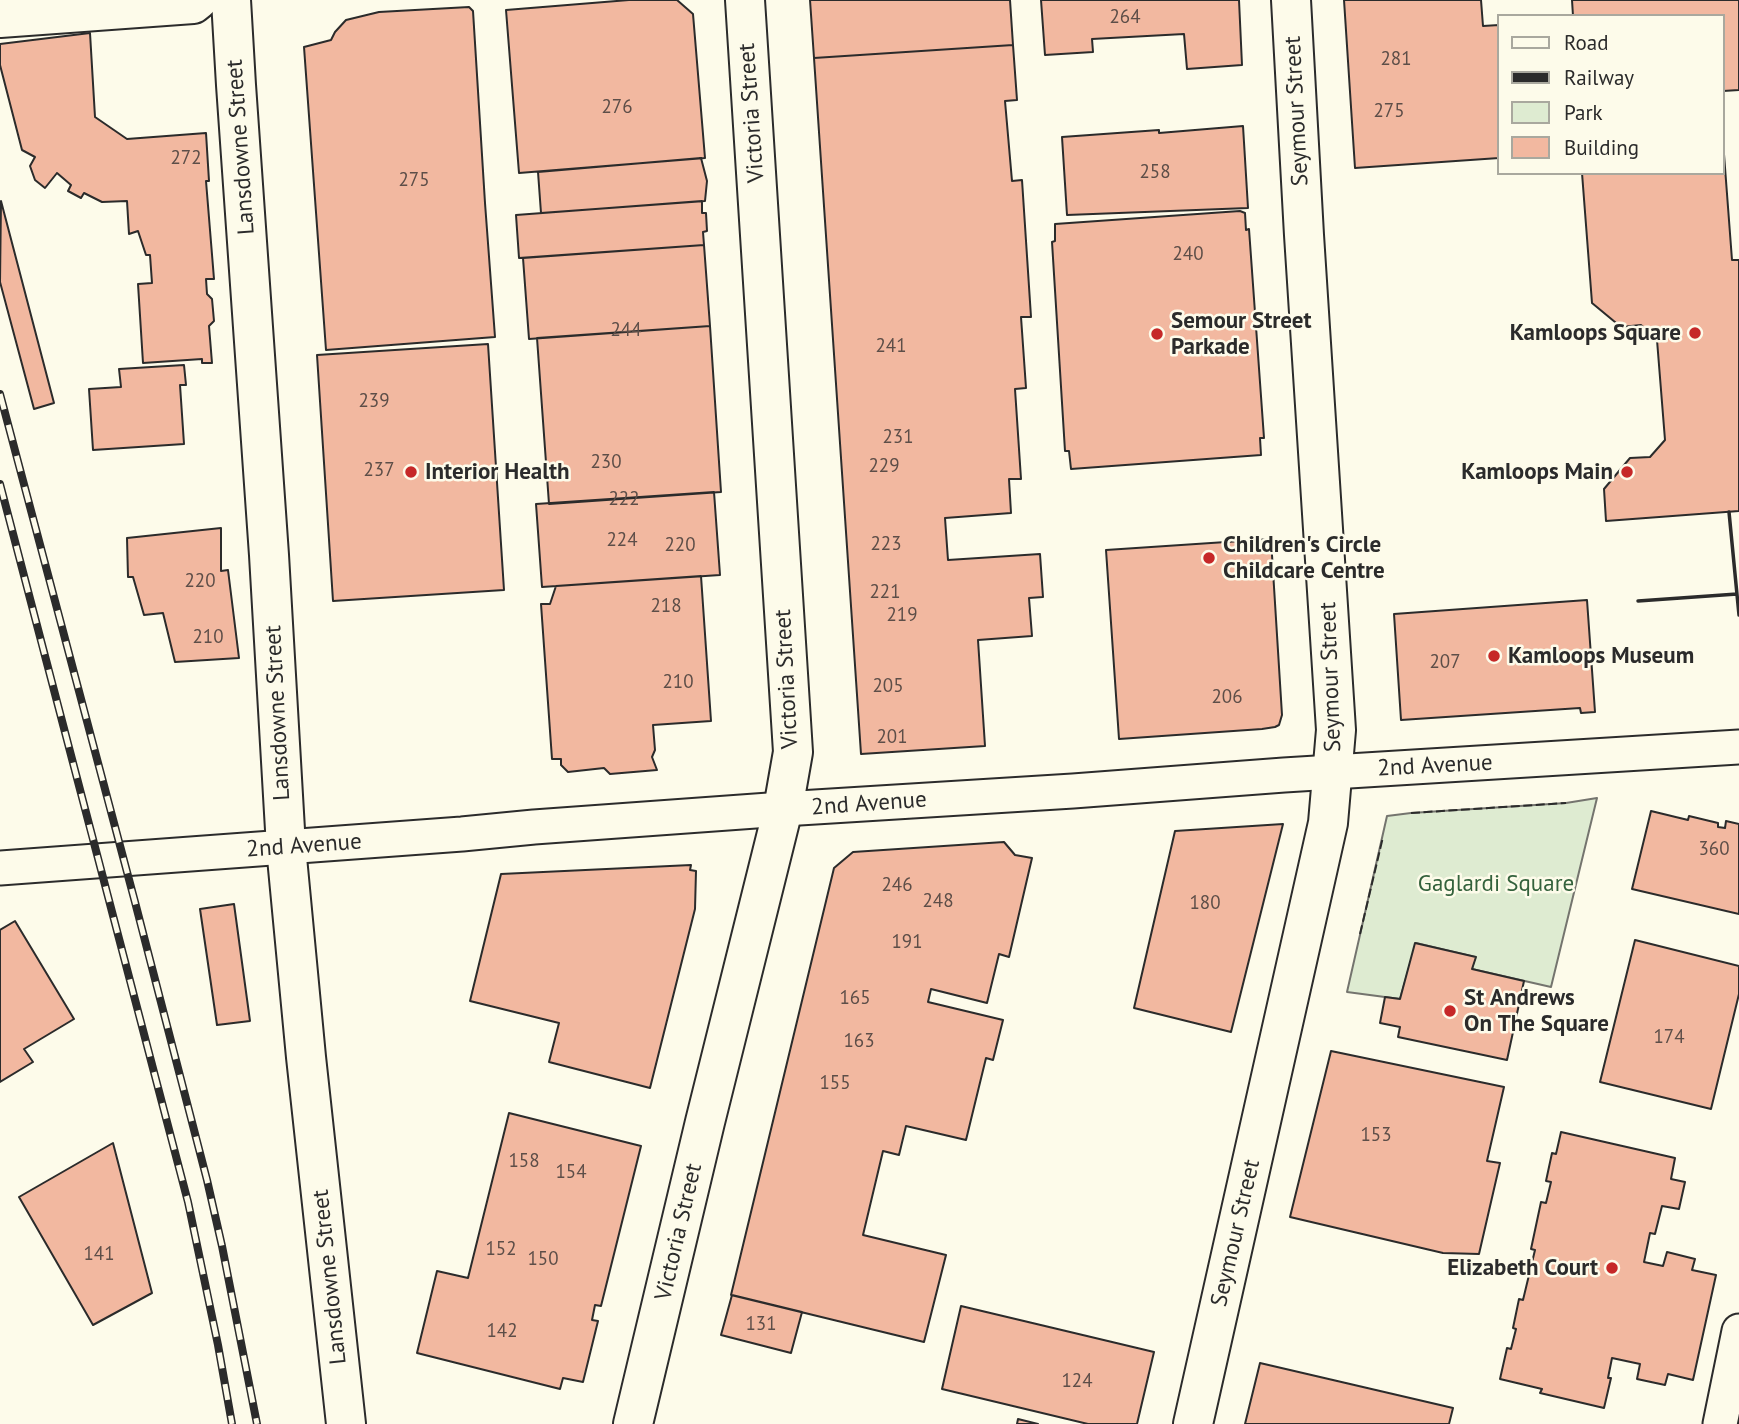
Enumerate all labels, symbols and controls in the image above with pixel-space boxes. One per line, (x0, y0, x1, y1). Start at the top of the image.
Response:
house number: 264 (1109, 7, 1141, 29)
legend (1498, 14, 1725, 175)
text: Road (1564, 29, 1608, 56)
street label: Seymour Street (1279, 35, 1315, 187)
street label: Victoria Street (733, 42, 771, 184)
house number: 281 (1380, 49, 1412, 71)
street label: Lansdowne Street (221, 58, 261, 236)
text: Railway (1564, 64, 1634, 91)
house number: 276 (601, 97, 633, 119)
text: Park (1564, 99, 1603, 126)
house number: 275 (1373, 101, 1405, 123)
text: Building (1564, 134, 1639, 161)
house number: 272 (170, 148, 202, 170)
house number: 258 (1139, 162, 1171, 184)
house number: 275 (398, 170, 430, 192)
house number: 240 (1172, 244, 1204, 266)
place label: Semour Street Parkade (1171, 307, 1312, 361)
place label: Kamloops Square (1510, 319, 1681, 347)
house number: 244 (610, 320, 642, 342)
marker: Kamloops Square (1687, 325, 1703, 341)
marker: Semour Street Parkade (1149, 326, 1165, 342)
house number: 241 (875, 336, 907, 358)
house number: 239 (358, 391, 390, 413)
house number: 231 (882, 427, 914, 449)
house number: 230 (590, 452, 622, 474)
house number: 229 (868, 456, 900, 478)
place label: Interior Health (425, 458, 570, 486)
place label: Kamloops Main (1461, 458, 1613, 486)
house number: 237 (363, 460, 395, 482)
marker: Interior Health (403, 464, 419, 480)
marker: Kamloops Main (1619, 464, 1635, 480)
house number: 222 (608, 489, 640, 511)
house number: 224 (606, 530, 638, 552)
place label: Children's Circle Childcare Centre (1223, 531, 1385, 585)
house number: 223 (870, 534, 902, 556)
house number: 220 (664, 535, 696, 557)
marker: Children's Circle Childcare Centre (1201, 550, 1217, 566)
house number: 220 (184, 571, 216, 593)
house number: 221 (869, 582, 901, 604)
house number: 218 (650, 596, 682, 618)
street label: Seymour Street (1315, 601, 1347, 753)
house number: 219 (886, 605, 918, 627)
street label: Victoria Street (770, 608, 804, 750)
street label: Lansdowne Street (260, 625, 296, 801)
house number: 210 (192, 627, 224, 649)
place label: Kamloops Museum (1508, 642, 1694, 670)
marker: Kamloops Museum (1486, 648, 1502, 664)
house number: 207 (1429, 652, 1461, 674)
house number: 210 (662, 672, 694, 694)
house number: 205 (872, 676, 904, 698)
house number: 206 (1211, 687, 1243, 709)
house number: 201 (876, 727, 908, 749)
street label: 2nd Avenue (1377, 749, 1493, 783)
street label: 2nd Avenue (810, 786, 928, 822)
street label: 2nd Avenue (245, 828, 363, 864)
house number: 360 (1698, 839, 1730, 861)
park label: Gaglardi Square (1418, 870, 1574, 898)
house number: 246 (881, 875, 913, 897)
house number: 248 (922, 891, 954, 913)
house number: 180 (1189, 893, 1221, 915)
house number: 191 (891, 932, 923, 954)
place label: St Andrews On The Square (1464, 984, 1609, 1038)
house number: 165 (839, 988, 871, 1010)
marker: St Andrews On The Square (1442, 1003, 1458, 1019)
house number: 174 (1653, 1027, 1685, 1049)
house number: 163 (843, 1031, 875, 1053)
house number: 155 (819, 1073, 851, 1095)
house number: 153 (1360, 1125, 1392, 1147)
house number: 158 (508, 1151, 540, 1173)
street label: Seymour Street (1206, 1157, 1266, 1309)
street label: Victoria Street (650, 1161, 708, 1303)
house number: 154 (555, 1162, 587, 1184)
street label: Lansdowne Street (307, 1188, 353, 1366)
house number: 152 (485, 1239, 517, 1261)
house number: 141 (83, 1244, 115, 1266)
house number: 150 (527, 1249, 559, 1271)
place label: Elizabeth Court (1447, 1254, 1598, 1282)
marker: Elizabeth Court (1604, 1260, 1620, 1276)
house number: 131 (745, 1314, 777, 1336)
house number: 142 (486, 1321, 518, 1343)
house number: 124 (1061, 1371, 1093, 1393)

